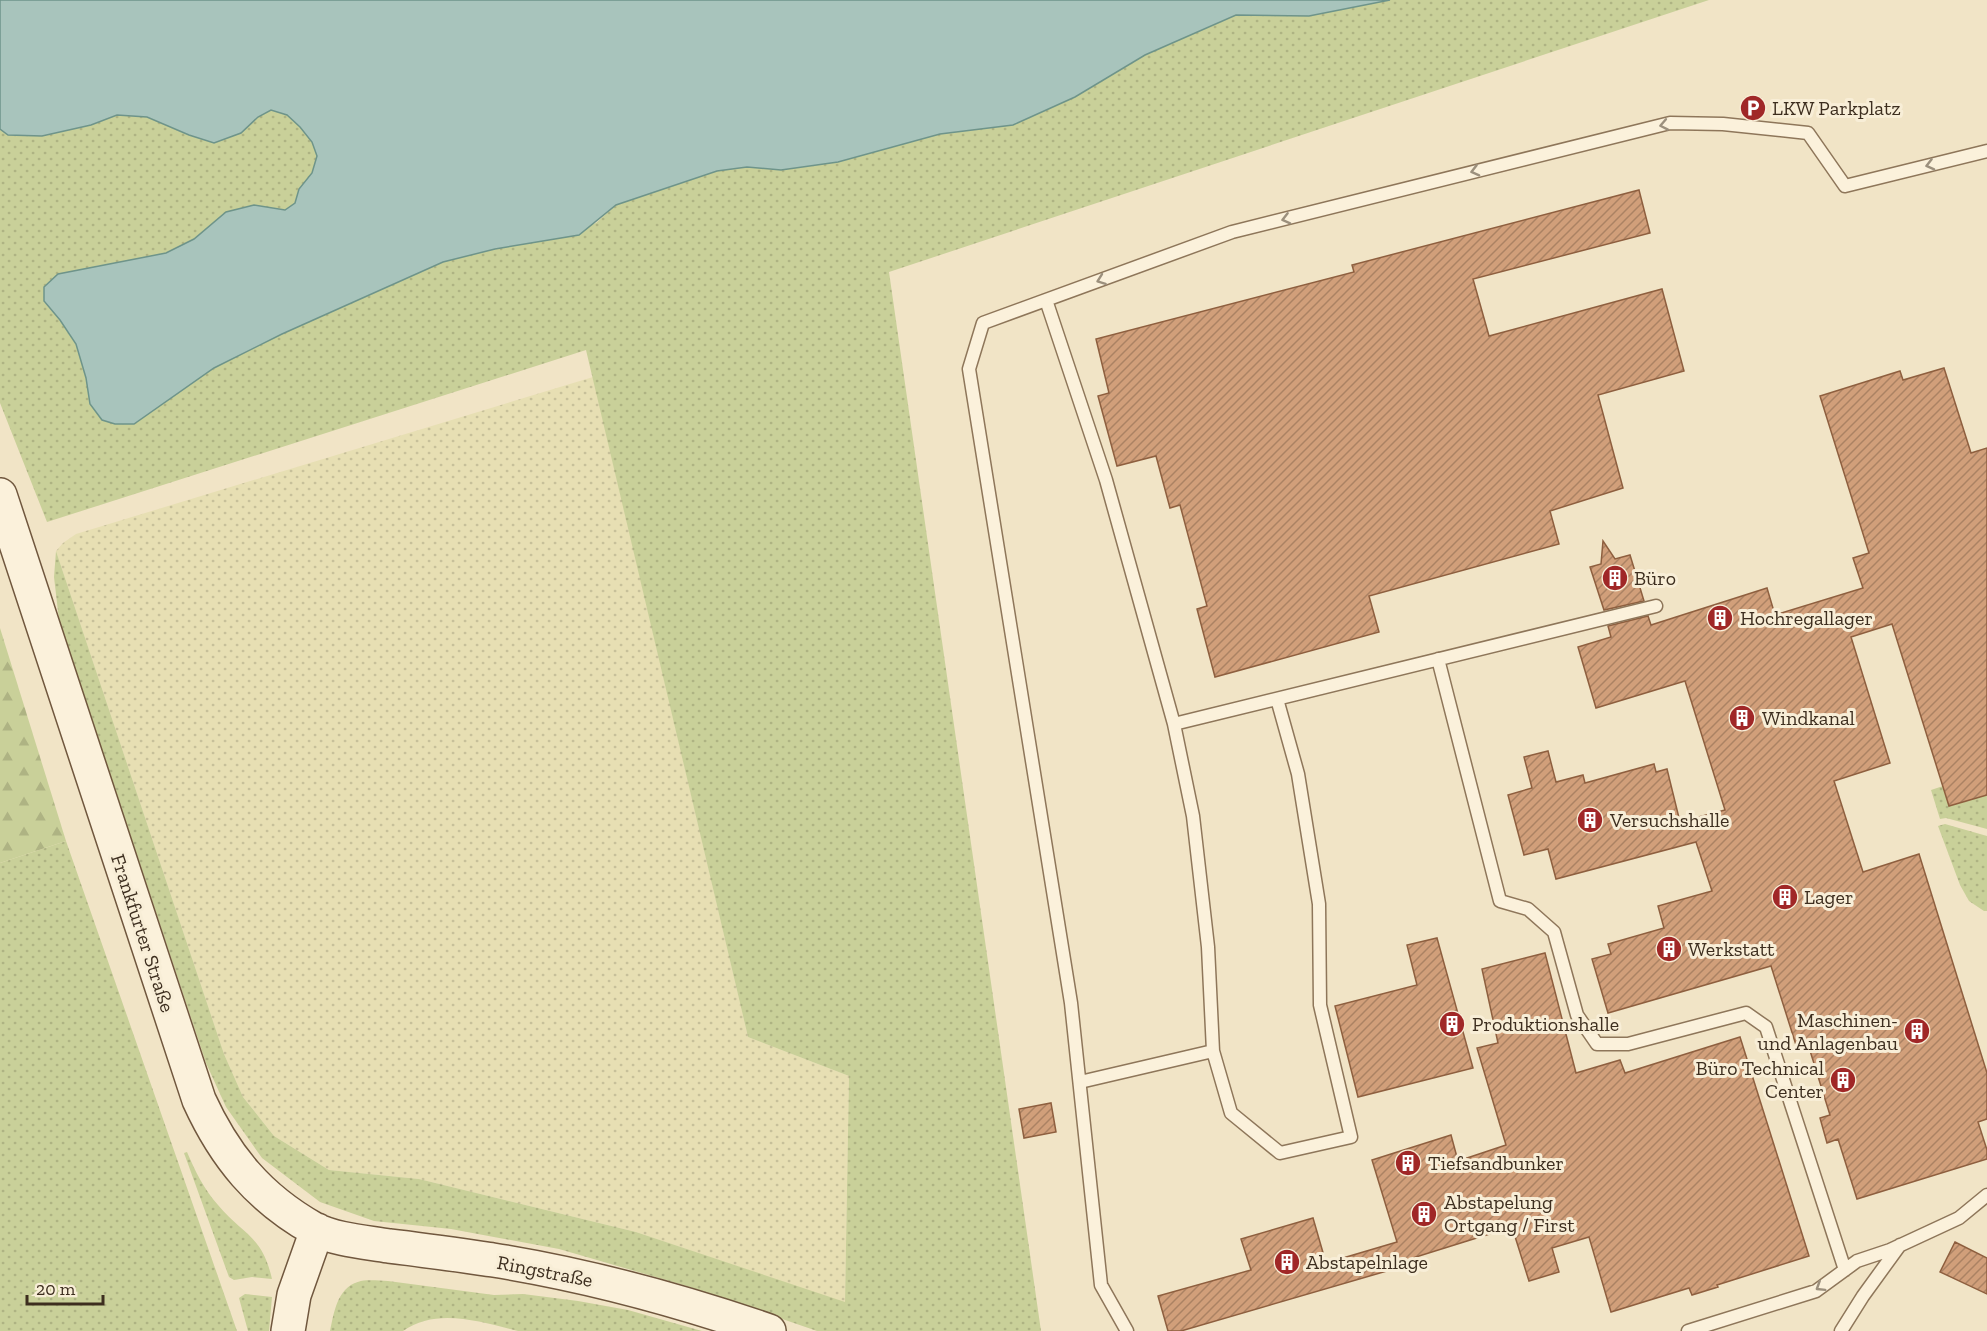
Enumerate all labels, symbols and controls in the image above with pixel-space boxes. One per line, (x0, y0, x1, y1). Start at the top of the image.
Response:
parking icon: LKW Parkplatz (1738, 93, 1768, 123)
place label: LKW Parkplatz (1772, 96, 1901, 120)
one-way arrow (1660, 118, 1670, 131)
one-way arrow (1925, 158, 1935, 171)
one-way arrow (1470, 164, 1480, 177)
one-way arrow (1281, 211, 1291, 224)
one-way arrow (1096, 272, 1107, 285)
building icon: Büro (1600, 563, 1630, 593)
place label: Büro (1634, 566, 1676, 590)
building icon: Hochregallager (1705, 603, 1735, 633)
place label: Hochregallager (1740, 606, 1873, 630)
building icon: Windkanal (1727, 703, 1757, 733)
place label: Windkanal (1762, 706, 1855, 730)
building icon: Versuchshalle (1575, 805, 1605, 835)
place label: Versuchshalle (1609, 808, 1730, 832)
street label: Frankfurter Straße (106, 851, 180, 1015)
building icon: Lager (1770, 882, 1800, 912)
place label: Lager (1804, 885, 1853, 909)
building icon: Werkstatt (1654, 934, 1684, 964)
place label: Werkstatt (1688, 937, 1775, 961)
place label: Maschinen- und Anlagenbau (1758, 1008, 1898, 1055)
building icon: Produktionshalle (1437, 1009, 1467, 1039)
place label: Produktionshalle (1472, 1012, 1619, 1036)
building icon: Maschinen- und Anlagenbau (1902, 1016, 1932, 1046)
place label: Büro Technical Center (1696, 1056, 1824, 1103)
building icon: Büro Technical Center (1828, 1065, 1858, 1095)
building icon: Tiefsandbunker (1393, 1148, 1423, 1178)
place label: Tiefsandbunker (1428, 1151, 1564, 1175)
place label: Abstapelung Ortgang / First (1444, 1190, 1575, 1237)
building icon: Abstapelung Ortgang / First (1409, 1199, 1439, 1229)
building icon: Abstapelnlage (1272, 1247, 1302, 1277)
street label: Ringstraße (495, 1250, 595, 1292)
place label: Abstapelnlage (1306, 1250, 1428, 1274)
scale bar (27, 1268, 104, 1306)
text: 20 m (36, 1278, 76, 1300)
one-way arrow (1816, 1280, 1827, 1291)

